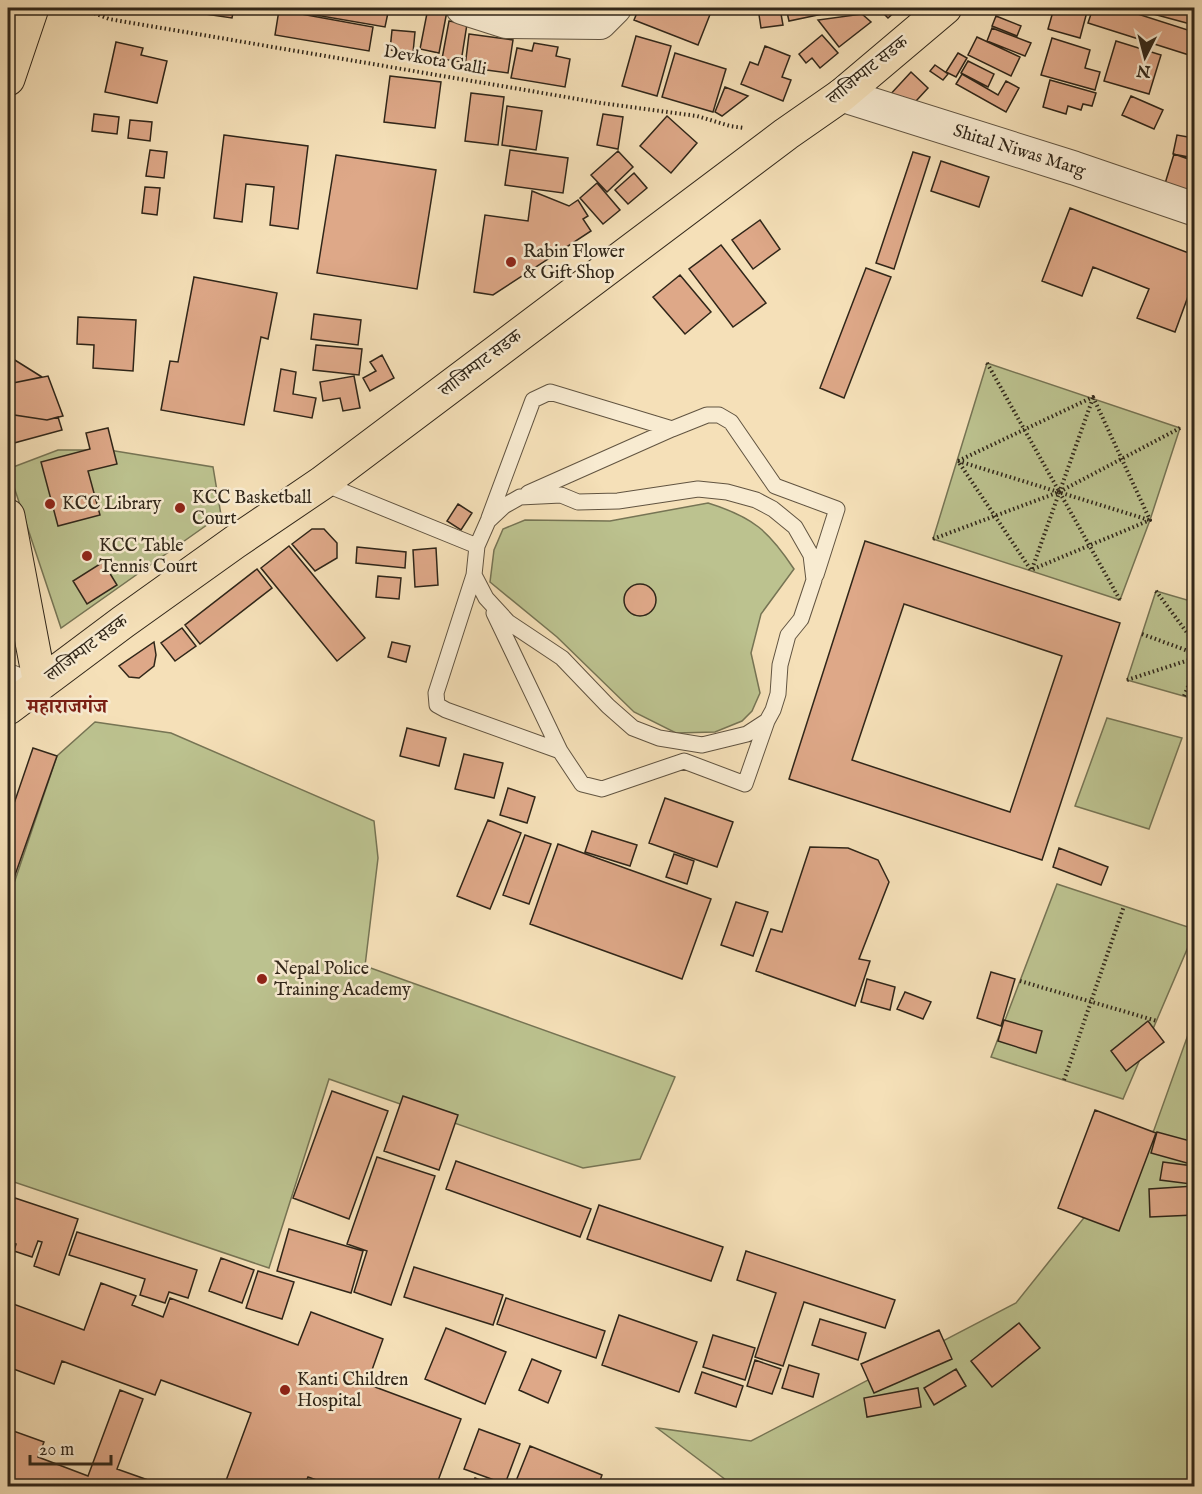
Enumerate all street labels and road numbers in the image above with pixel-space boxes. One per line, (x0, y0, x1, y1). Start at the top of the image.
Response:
street label: लाजिम्पाट सडक (822, 31, 914, 111)
street label: Devkota Galli (382, 41, 489, 81)
street label: Shital Niwas Marg (950, 119, 1089, 183)
street label: लाजिम्पाट सडक (434, 325, 528, 403)
street label: लाजिम्पाट सडक (40, 610, 134, 688)

